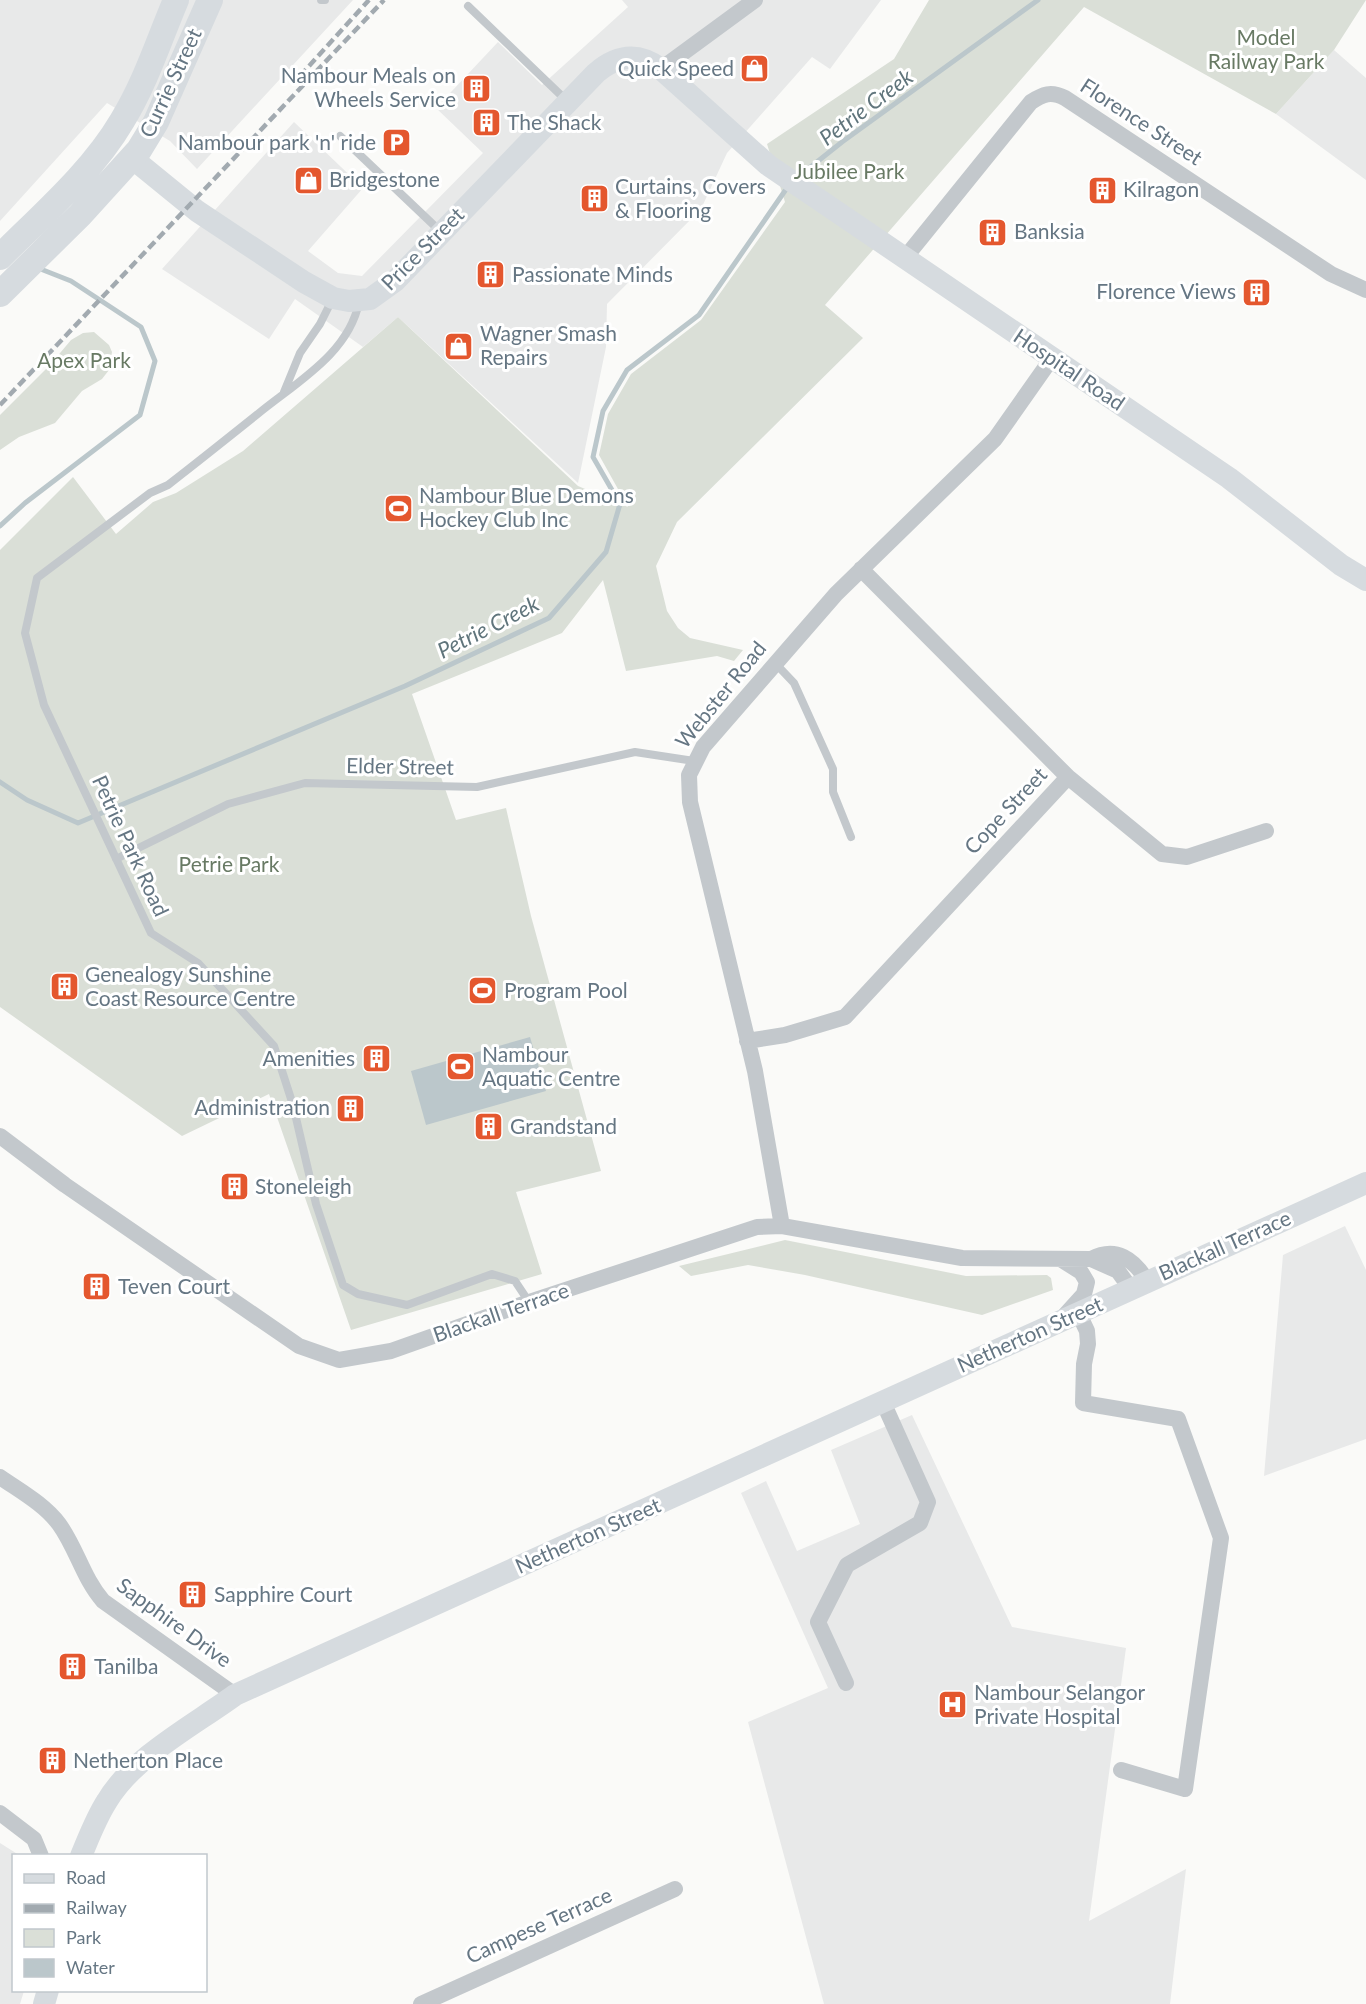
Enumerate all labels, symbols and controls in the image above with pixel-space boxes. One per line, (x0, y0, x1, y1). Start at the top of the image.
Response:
street label: Currie Street (133, 23, 206, 141)
park label: Model Railway Park (1208, 24, 1325, 73)
shop icon: Quick Speed (739, 53, 771, 85)
place label: Quick Speed (618, 55, 734, 80)
place label: Nambour Meals on Wheels Service (281, 62, 456, 111)
water label: Petrie Creek (813, 62, 918, 151)
building icon: Nambour Meals on Wheels Service (461, 72, 493, 104)
street label: Florence Street (1076, 72, 1208, 170)
building icon: The Shack (470, 107, 502, 139)
place label: The Shack (507, 109, 602, 134)
parking icon: Nambour park 'n' ride (381, 127, 413, 159)
place label: Nambour park 'n' ride (178, 129, 376, 154)
park label: Jubilee Park (794, 158, 905, 183)
shop icon: Bridgestone (292, 164, 324, 196)
place label: Bridgestone (329, 166, 440, 191)
place label: Curtains, Covers & Flooring (615, 173, 766, 222)
building icon: Kilragon (1086, 174, 1118, 206)
place label: Kilragon (1123, 176, 1199, 201)
building icon: Curtains, Covers & Flooring (578, 183, 610, 215)
street label: Price Street (375, 201, 469, 295)
building icon: Banksia (977, 216, 1009, 248)
place label: Banksia (1014, 218, 1085, 243)
building icon: Passionate Minds (475, 259, 507, 291)
place label: Passionate Minds (512, 261, 673, 286)
building icon: Florence Views (1241, 276, 1273, 308)
place label: Florence Views (1096, 278, 1236, 303)
place label: Wagner Smash Repairs (480, 320, 617, 369)
street label: Hospital Road (1010, 322, 1130, 415)
shop icon: Wagner Smash Repairs (443, 330, 475, 362)
park label: Apex Park (37, 347, 131, 372)
place label: Nambour Blue Demons Hockey Club Inc (419, 482, 634, 531)
sports icon: Nambour Blue Demons Hockey Club Inc (382, 492, 414, 524)
water label: Petrie Creek (432, 589, 544, 664)
street label: Webster Road (669, 636, 771, 753)
street label: Elder Street (346, 752, 455, 779)
street label: Cope Street (959, 761, 1052, 858)
street label: Petrie Park Road (88, 771, 175, 920)
park label: Petrie Park (179, 851, 280, 876)
place label: Genealogy Sunshine Coast Resource Centre (85, 961, 295, 1010)
building icon: Genealogy Sunshine Coast Resource Centre (48, 971, 80, 1003)
sports icon: Program Pool (467, 975, 499, 1007)
place label: Program Pool (504, 977, 628, 1002)
place label: Nambour Aquatic Centre (482, 1041, 620, 1090)
building icon: Amenities (360, 1043, 392, 1075)
place label: Amenities (263, 1045, 355, 1070)
sports icon: Nambour Aquatic Centre (445, 1051, 477, 1083)
building icon: Administration (335, 1092, 367, 1124)
place label: Administration (194, 1094, 330, 1119)
building icon: Grandstand (473, 1111, 505, 1143)
place label: Grandstand (510, 1113, 617, 1138)
building icon: Stoneleigh (218, 1171, 250, 1203)
place label: Stoneleigh (255, 1173, 352, 1198)
street label: Blackall Terrace (1154, 1204, 1294, 1285)
building icon: Teven Court (81, 1271, 113, 1303)
place label: Teven Court (118, 1273, 230, 1298)
street label: Blackall Terrace (429, 1277, 572, 1347)
street label: Netherton Street (953, 1290, 1106, 1377)
street label: Netherton Street (511, 1491, 664, 1578)
street label: Sapphire Drive (113, 1572, 237, 1672)
building icon: Sapphire Court (177, 1579, 209, 1611)
place label: Sapphire Court (214, 1581, 353, 1606)
building icon: Tanilba (57, 1651, 89, 1683)
place label: Tanilba (94, 1653, 158, 1678)
place label: Nambour Selangor Private Hospital (974, 1679, 1146, 1728)
hospital icon: Nambour Selangor Private Hospital (937, 1689, 969, 1721)
building icon: Netherton Place (36, 1745, 68, 1777)
place label: Netherton Place (73, 1747, 223, 1772)
legend (12, 1854, 207, 1992)
text: Road (66, 1866, 106, 1888)
street label: Campese Terrace (462, 1881, 615, 1968)
text: Railway (66, 1896, 127, 1918)
text: Park (66, 1926, 102, 1948)
text: Water (66, 1956, 115, 1978)

